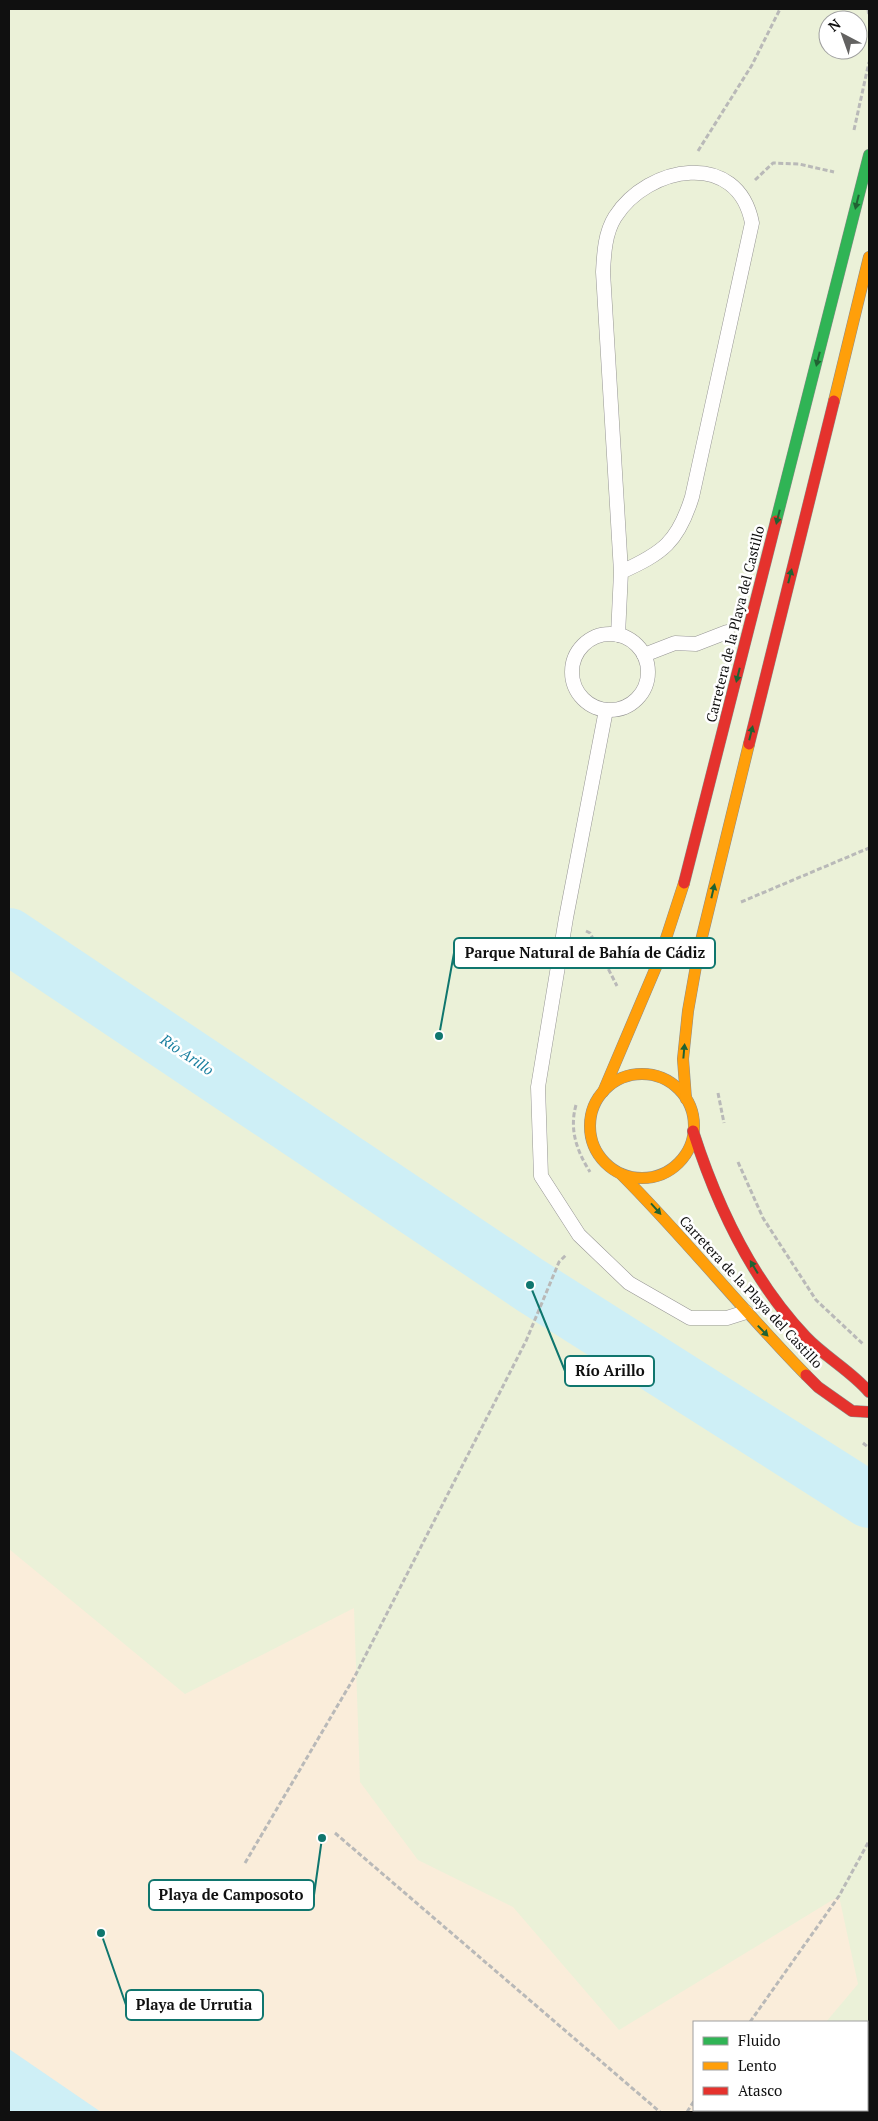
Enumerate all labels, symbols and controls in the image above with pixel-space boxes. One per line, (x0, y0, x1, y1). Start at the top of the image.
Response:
north arrow (818, 10, 868, 60)
text: N (824, 14, 845, 35)
one-way arrow (853, 194, 861, 209)
one-way arrow (813, 352, 821, 367)
one-way arrow (774, 509, 782, 524)
street label: Carretera de la Playa del Castillo (701, 523, 768, 724)
one-way arrow (786, 568, 794, 583)
one-way arrow (734, 667, 742, 682)
one-way arrow (747, 726, 755, 741)
one-way arrow (709, 884, 717, 899)
callout: Parque Natural de Bahía de Cádiz (454, 938, 715, 968)
text: Parque Natural de Bahía de Cádiz (465, 942, 706, 962)
water label: Río Arillo (156, 1028, 218, 1080)
one-way arrow (680, 1043, 688, 1059)
one-way arrow (650, 1203, 661, 1216)
street label: Carretera de la Playa del Castillo (675, 1211, 827, 1372)
one-way arrow (750, 1259, 758, 1274)
one-way arrow (757, 1325, 769, 1337)
callout: Río Arillo (565, 1356, 654, 1386)
text: Río Arillo (575, 1360, 645, 1380)
callout: Playa de Camposoto (149, 1880, 314, 1910)
text: Playa de Camposoto (159, 1884, 304, 1904)
callout: Playa de Urrutia (126, 1990, 263, 2020)
text: Playa de Urrutia (136, 1994, 253, 2014)
legend (693, 2021, 868, 2111)
text: Fluido (738, 2030, 780, 2050)
text: Lento (738, 2055, 777, 2075)
text: Atasco (738, 2080, 782, 2100)

